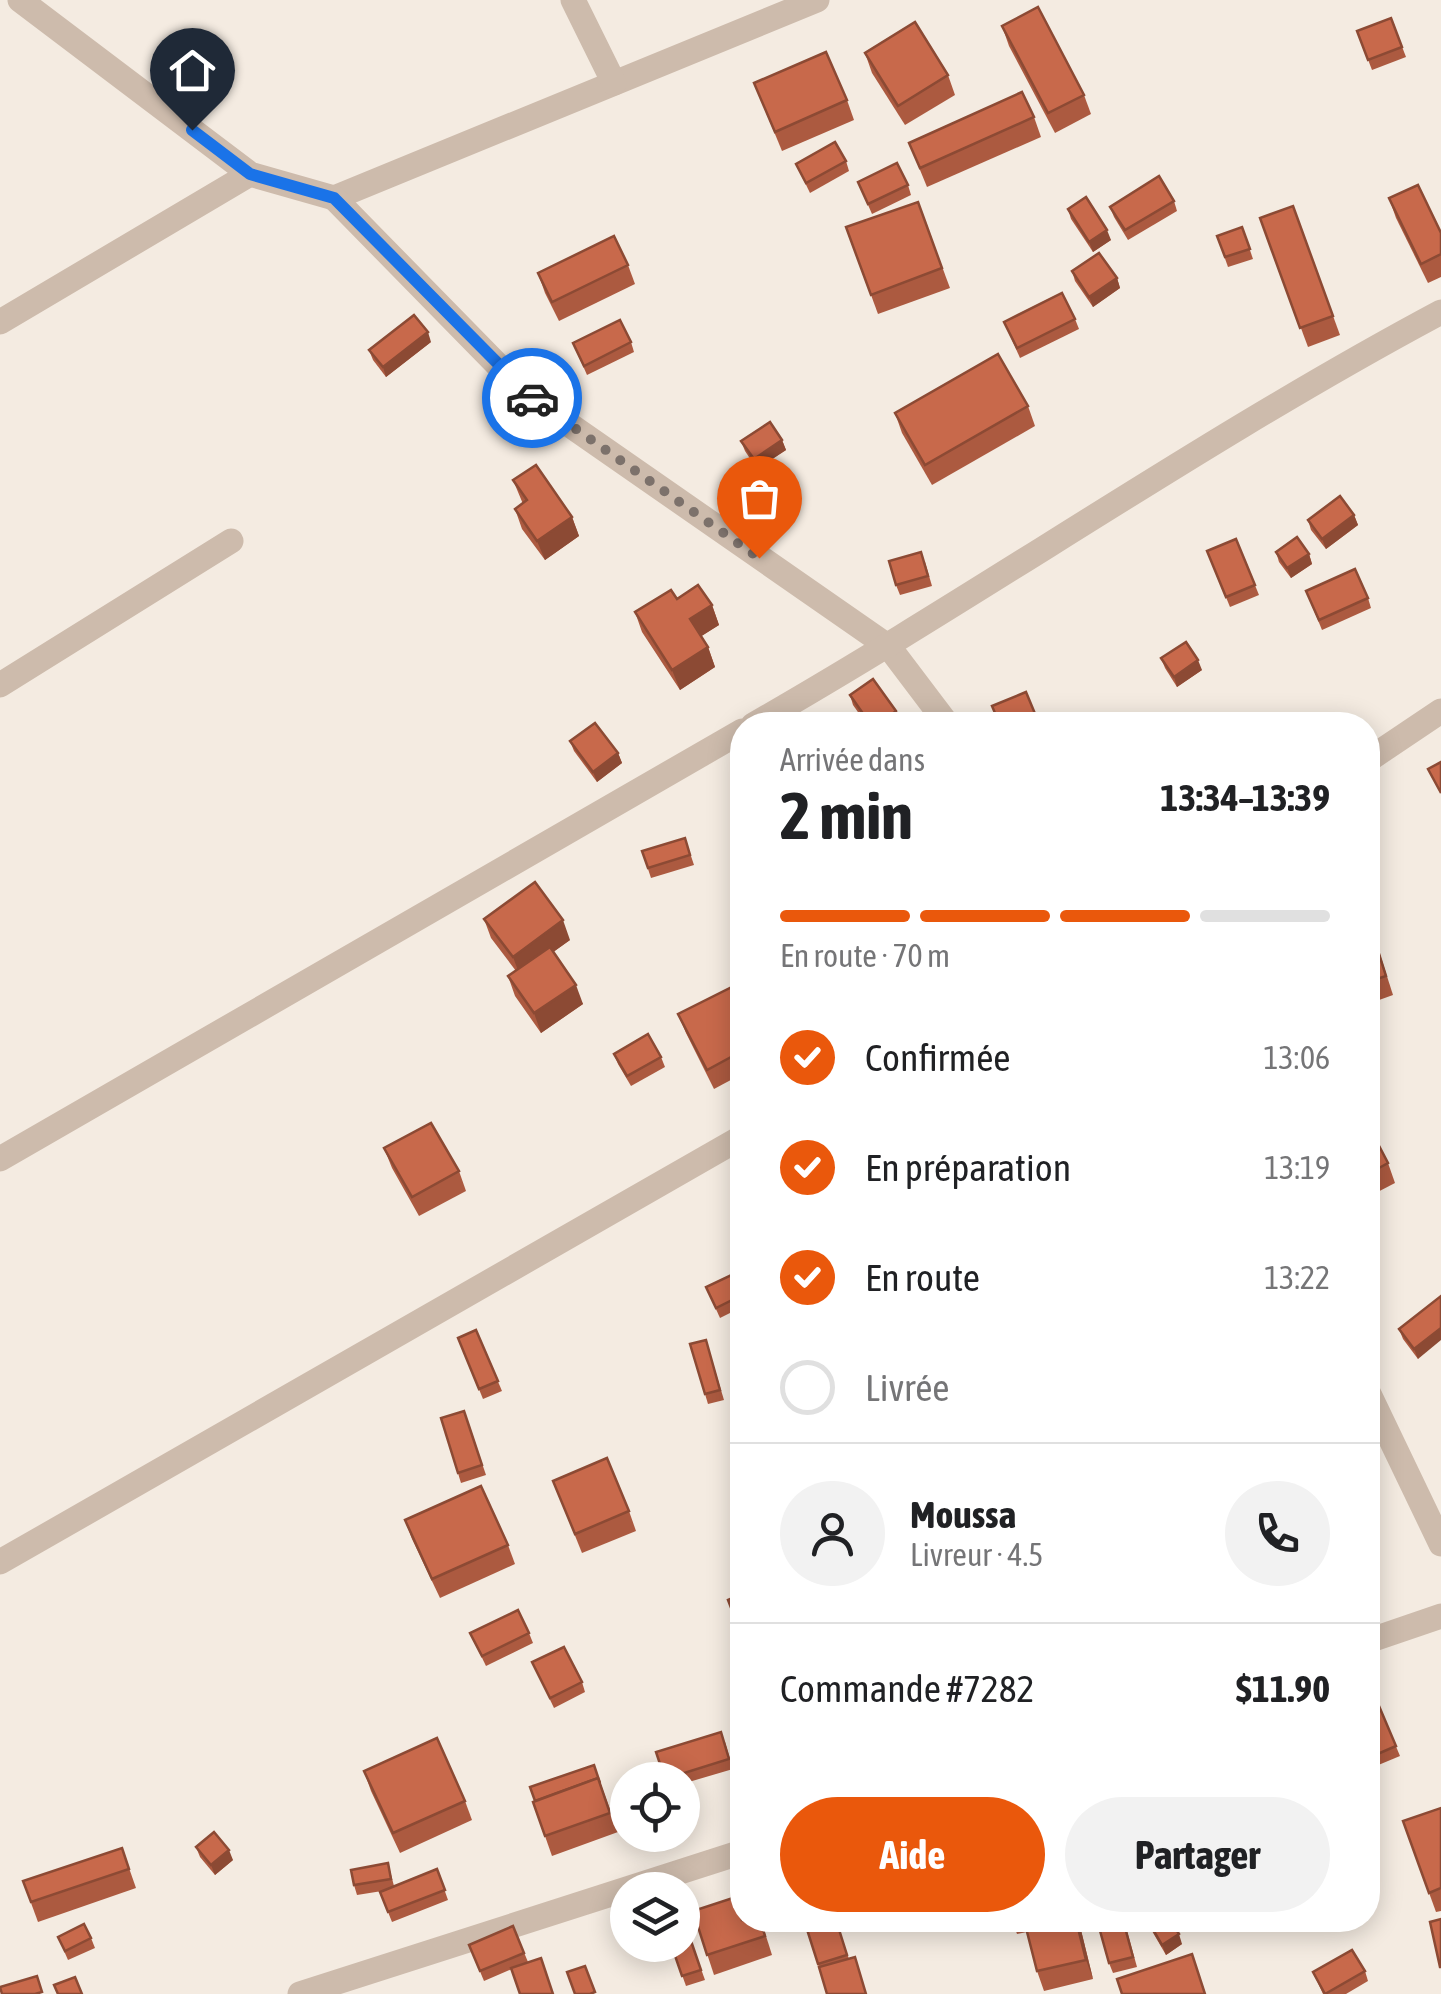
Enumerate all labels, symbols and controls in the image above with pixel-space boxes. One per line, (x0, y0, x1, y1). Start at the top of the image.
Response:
pin (150, 28, 235, 131)
icon: home (165, 43, 220, 98)
courier (482, 348, 582, 448)
icon: car (505, 371, 560, 426)
pin (717, 456, 802, 559)
icon: bag (732, 471, 787, 526)
text: Arrivée dans (780, 741, 925, 778)
text: 13:34–13:39 (1160, 776, 1330, 819)
text: 2 min (780, 778, 913, 853)
text: En route · 70 m (780, 937, 950, 974)
icon: check (780, 1030, 835, 1085)
text: Confirmée (865, 1036, 1011, 1079)
text: 13:06 (1264, 1039, 1330, 1076)
icon: check (780, 1140, 835, 1195)
text: En préparation (865, 1146, 1071, 1189)
text: 13:19 (1264, 1149, 1330, 1186)
icon: check (780, 1250, 835, 1305)
text: En route (865, 1256, 980, 1299)
text: 13:22 (1264, 1259, 1330, 1296)
text: Livrée (865, 1366, 950, 1409)
button: person (780, 1481, 885, 1586)
button: phone (1225, 1481, 1330, 1586)
text: Moussa (910, 1493, 1016, 1536)
text: Livreur · 4.5 (910, 1536, 1043, 1573)
text: Commande #7282 (780, 1667, 1034, 1710)
text: $11.90 (1236, 1667, 1330, 1710)
map controls (610, 1762, 700, 1962)
button: locate (610, 1762, 700, 1852)
button: Aide (780, 1797, 1045, 1912)
button: Partager (1065, 1797, 1330, 1912)
button: layers (610, 1872, 700, 1962)

